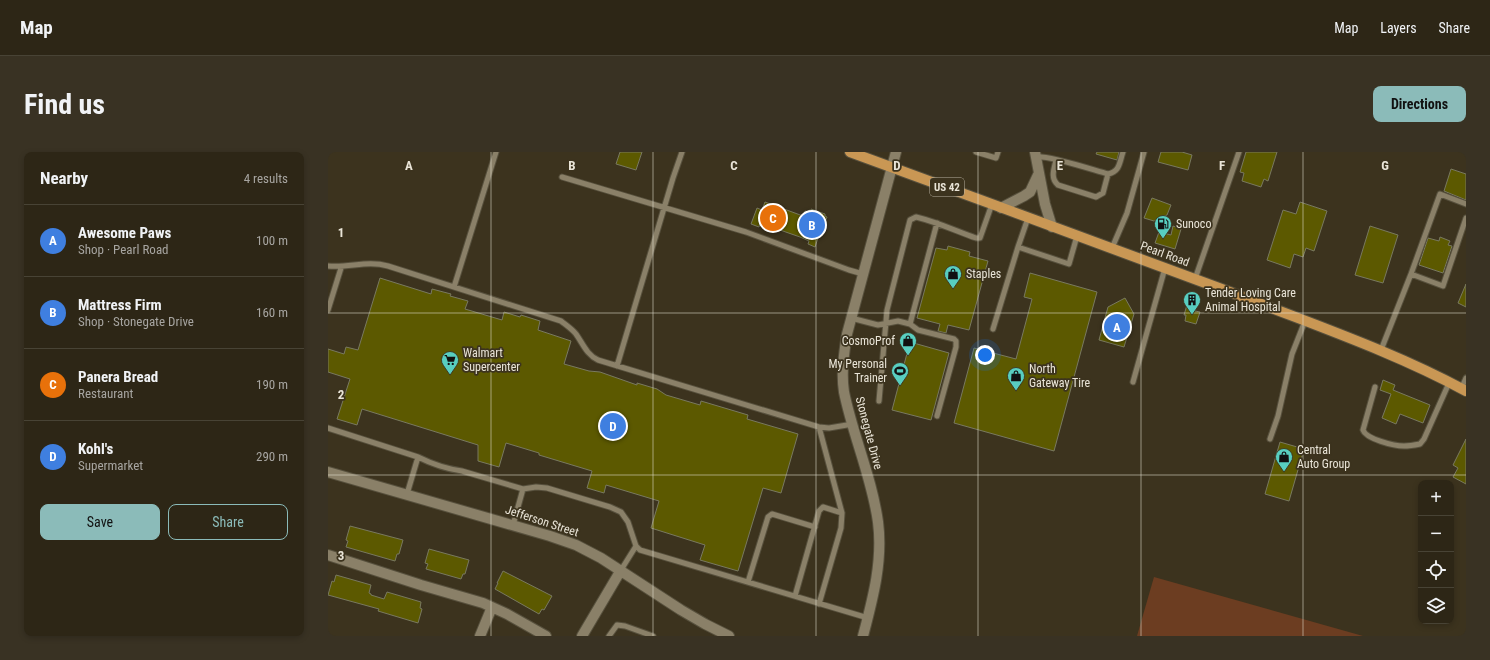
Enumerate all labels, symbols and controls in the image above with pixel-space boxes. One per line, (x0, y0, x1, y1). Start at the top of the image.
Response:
text: Map (20, 16, 53, 39)
text: Map (1334, 20, 1358, 36)
text: Layers (1380, 20, 1417, 36)
text: Share (1439, 20, 1470, 36)
button: Directions (1373, 86, 1466, 122)
text: Find us (24, 88, 105, 121)
text: A (405, 158, 413, 173)
text: B (568, 158, 576, 173)
text: C (730, 158, 738, 173)
text: D (893, 158, 901, 173)
text: E (1057, 158, 1064, 173)
text: F (1219, 158, 1225, 173)
text: G (1381, 158, 1389, 173)
text: Nearby (40, 168, 88, 188)
text: 4 results (244, 171, 288, 186)
road number: US 42 (930, 178, 964, 196)
pin: C (760, 203, 786, 233)
pin: B (799, 210, 825, 240)
fuel station icon: Sunoco (1153, 214, 1173, 239)
place label: Sunoco (1176, 217, 1211, 231)
text: Awesome Paws (78, 224, 171, 242)
text: 1 (338, 225, 344, 240)
text: A (49, 233, 57, 248)
text: 100 m (256, 233, 288, 248)
street label: Pearl Road (1139, 239, 1191, 269)
text: Shop · Pearl Road (78, 242, 169, 257)
shop icon: Staples (943, 264, 963, 289)
place label: Staples (966, 267, 1001, 281)
place label: Tender Loving Care Animal Hospital (1205, 286, 1296, 314)
building icon: Tender Loving Care Animal Hospital (1182, 290, 1202, 315)
text: Mattress Firm (78, 296, 162, 314)
text: B (49, 305, 57, 320)
text: 160 m (256, 305, 288, 320)
pin: A (1104, 312, 1130, 342)
text: Shop · Stonegate Drive (78, 314, 194, 329)
shop icon: CosmoProf (898, 331, 918, 356)
place label: CosmoProf (842, 334, 895, 348)
your location (975, 345, 995, 365)
place label: Walmart Supercenter (463, 346, 520, 374)
supermarket icon: Walmart Supercenter (440, 350, 460, 375)
place label: My Personal Trainer (829, 357, 887, 385)
sports icon: My Personal Trainer (890, 361, 910, 386)
place label: North Gateway Tire (1029, 362, 1091, 390)
shop icon: North Gateway Tire (1006, 366, 1026, 391)
text: Panera Bread (78, 368, 158, 386)
text: C (49, 377, 57, 392)
text: 190 m (256, 377, 288, 392)
text: Restaurant (78, 386, 133, 401)
text: 2 (338, 387, 345, 402)
street label: Stonegate Drive (853, 395, 886, 471)
pin: D (600, 411, 626, 441)
text: Kohl's (78, 440, 113, 458)
place label: Central Auto Group (1297, 443, 1350, 471)
shop icon: Central Auto Group (1274, 447, 1294, 472)
text: D (49, 449, 57, 464)
text: 290 m (256, 449, 288, 464)
text: Supermarket (78, 458, 143, 473)
map controls (1418, 480, 1454, 624)
button: + (1418, 480, 1454, 516)
street label: Jefferson Street (504, 503, 581, 540)
button: Save (40, 504, 160, 540)
button: Share (168, 504, 288, 540)
button: − (1418, 516, 1454, 552)
text: 3 (338, 548, 344, 563)
button: locate (1418, 552, 1454, 588)
button: layers (1418, 588, 1454, 624)

